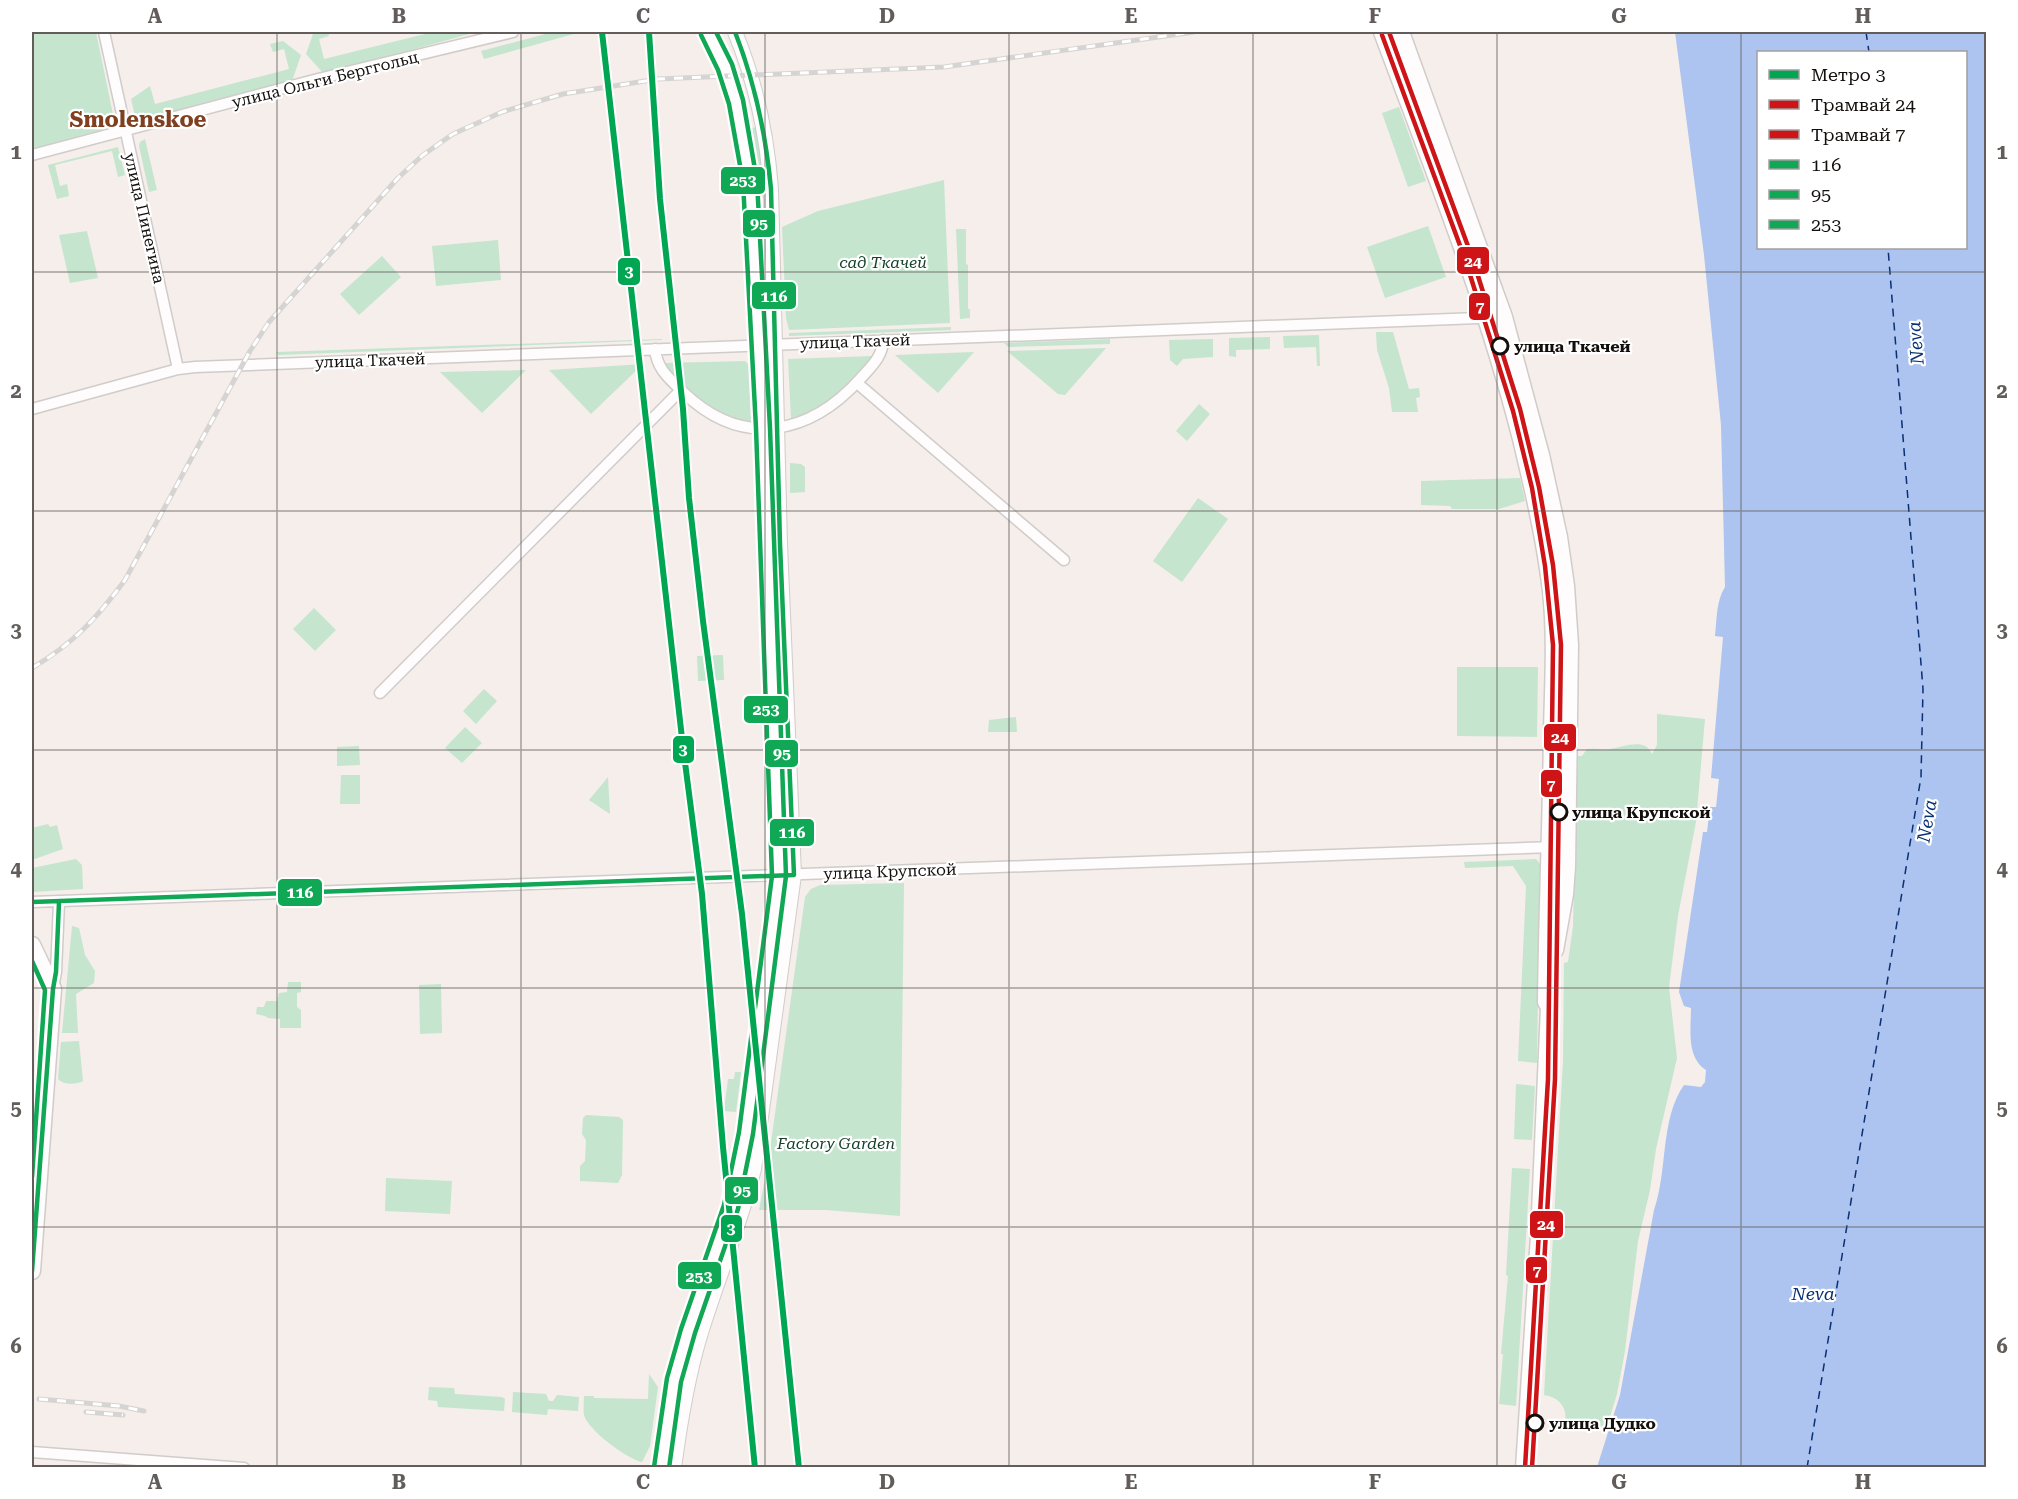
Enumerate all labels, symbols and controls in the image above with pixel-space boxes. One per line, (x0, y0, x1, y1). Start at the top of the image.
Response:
text: A (148, 4, 163, 28)
text: B (392, 4, 406, 28)
text: C (636, 4, 650, 28)
text: D (879, 4, 895, 28)
text: E (1125, 4, 1138, 28)
text: F (1369, 4, 1381, 28)
text: G (1611, 4, 1627, 28)
text: H (1855, 4, 1871, 28)
street label: улица Ольги Берггольц (230, 47, 420, 112)
legend (1757, 51, 1967, 249)
text: Метро 3 (1811, 64, 1886, 85)
text: Трамвай 24 (1811, 94, 1916, 115)
district label: Smolenskoe (69, 107, 207, 132)
text: Трамвай 7 (1811, 124, 1905, 145)
text: 1 (10, 140, 22, 164)
text: 1 (1996, 140, 2008, 164)
street label: улица Пинегина (120, 151, 169, 286)
text: 116 (1811, 154, 1841, 175)
line badge: 253 (720, 166, 766, 195)
text: 253 (730, 171, 756, 190)
text: 95 (1811, 184, 1831, 205)
line badge: 95 (742, 209, 776, 238)
text: 95 (750, 214, 768, 233)
text: 253 (1811, 214, 1841, 235)
line badge: 24 (1456, 246, 1490, 275)
text: 24 (1464, 252, 1482, 271)
park label: сад Ткачей (839, 253, 927, 272)
line badge: 3 (617, 257, 641, 286)
text: 3 (625, 262, 634, 281)
line badge: 116 (751, 281, 797, 310)
text: 116 (761, 287, 787, 306)
line badge: 7 (1468, 292, 1491, 321)
text: 7 (1476, 297, 1485, 316)
water label: Neva (1903, 321, 1928, 366)
street label: улица Ткачей (799, 330, 911, 353)
marker: улица Ткачей (1491, 337, 1509, 355)
place label: улица Ткачей (1514, 337, 1631, 356)
street label: улица Ткачей (314, 349, 426, 372)
text: 2 (10, 379, 22, 403)
text: 2 (1996, 379, 2008, 403)
text: 3 (10, 618, 22, 642)
text: 3 (1996, 618, 2008, 642)
line badge: 253 (743, 695, 789, 724)
text: 253 (753, 700, 779, 719)
line badge: 24 (1543, 723, 1577, 752)
text: 24 (1551, 728, 1569, 747)
line badge: 3 (672, 735, 695, 764)
line badge: 95 (764, 739, 799, 768)
text: 3 (679, 740, 688, 759)
text: 95 (773, 744, 791, 763)
line badge: 7 (1540, 769, 1563, 798)
text: 7 (1547, 775, 1556, 794)
water label: Neva (1912, 798, 1941, 845)
marker: улица Крупской (1550, 803, 1568, 821)
place label: улица Крупской (1572, 803, 1710, 822)
line badge: 116 (769, 818, 815, 847)
text: 116 (779, 823, 805, 842)
text: 4 (10, 857, 22, 881)
text: 4 (1996, 857, 2008, 881)
street label: улица Крупской (823, 860, 957, 883)
line badge: 116 (277, 878, 323, 907)
text: 116 (287, 883, 313, 902)
text: 5 (10, 1096, 22, 1120)
text: 5 (1996, 1096, 2008, 1120)
park label: Factory Garden (776, 1134, 895, 1153)
line badge: 95 (724, 1176, 759, 1205)
text: 95 (733, 1181, 751, 1200)
line badge: 24 (1529, 1210, 1564, 1239)
line badge: 3 (720, 1214, 743, 1243)
text: 24 (1537, 1215, 1555, 1234)
text: 3 (727, 1219, 736, 1238)
line badge: 7 (1525, 1256, 1548, 1284)
line badge: 253 (677, 1261, 722, 1290)
text: 7 (1533, 1261, 1542, 1280)
text: 253 (686, 1267, 712, 1286)
water label: Neva (1790, 1283, 1835, 1304)
text: 6 (10, 1334, 22, 1358)
text: 6 (1996, 1334, 2008, 1358)
marker: улица Дудко (1526, 1414, 1544, 1432)
place label: улица Дудко (1549, 1414, 1656, 1433)
text: A (148, 1470, 163, 1494)
text: B (392, 1470, 406, 1494)
text: C (636, 1470, 650, 1494)
text: D (879, 1470, 895, 1494)
text: E (1125, 1470, 1138, 1494)
text: F (1369, 1470, 1381, 1494)
text: G (1611, 1470, 1627, 1494)
text: H (1855, 1470, 1871, 1494)

